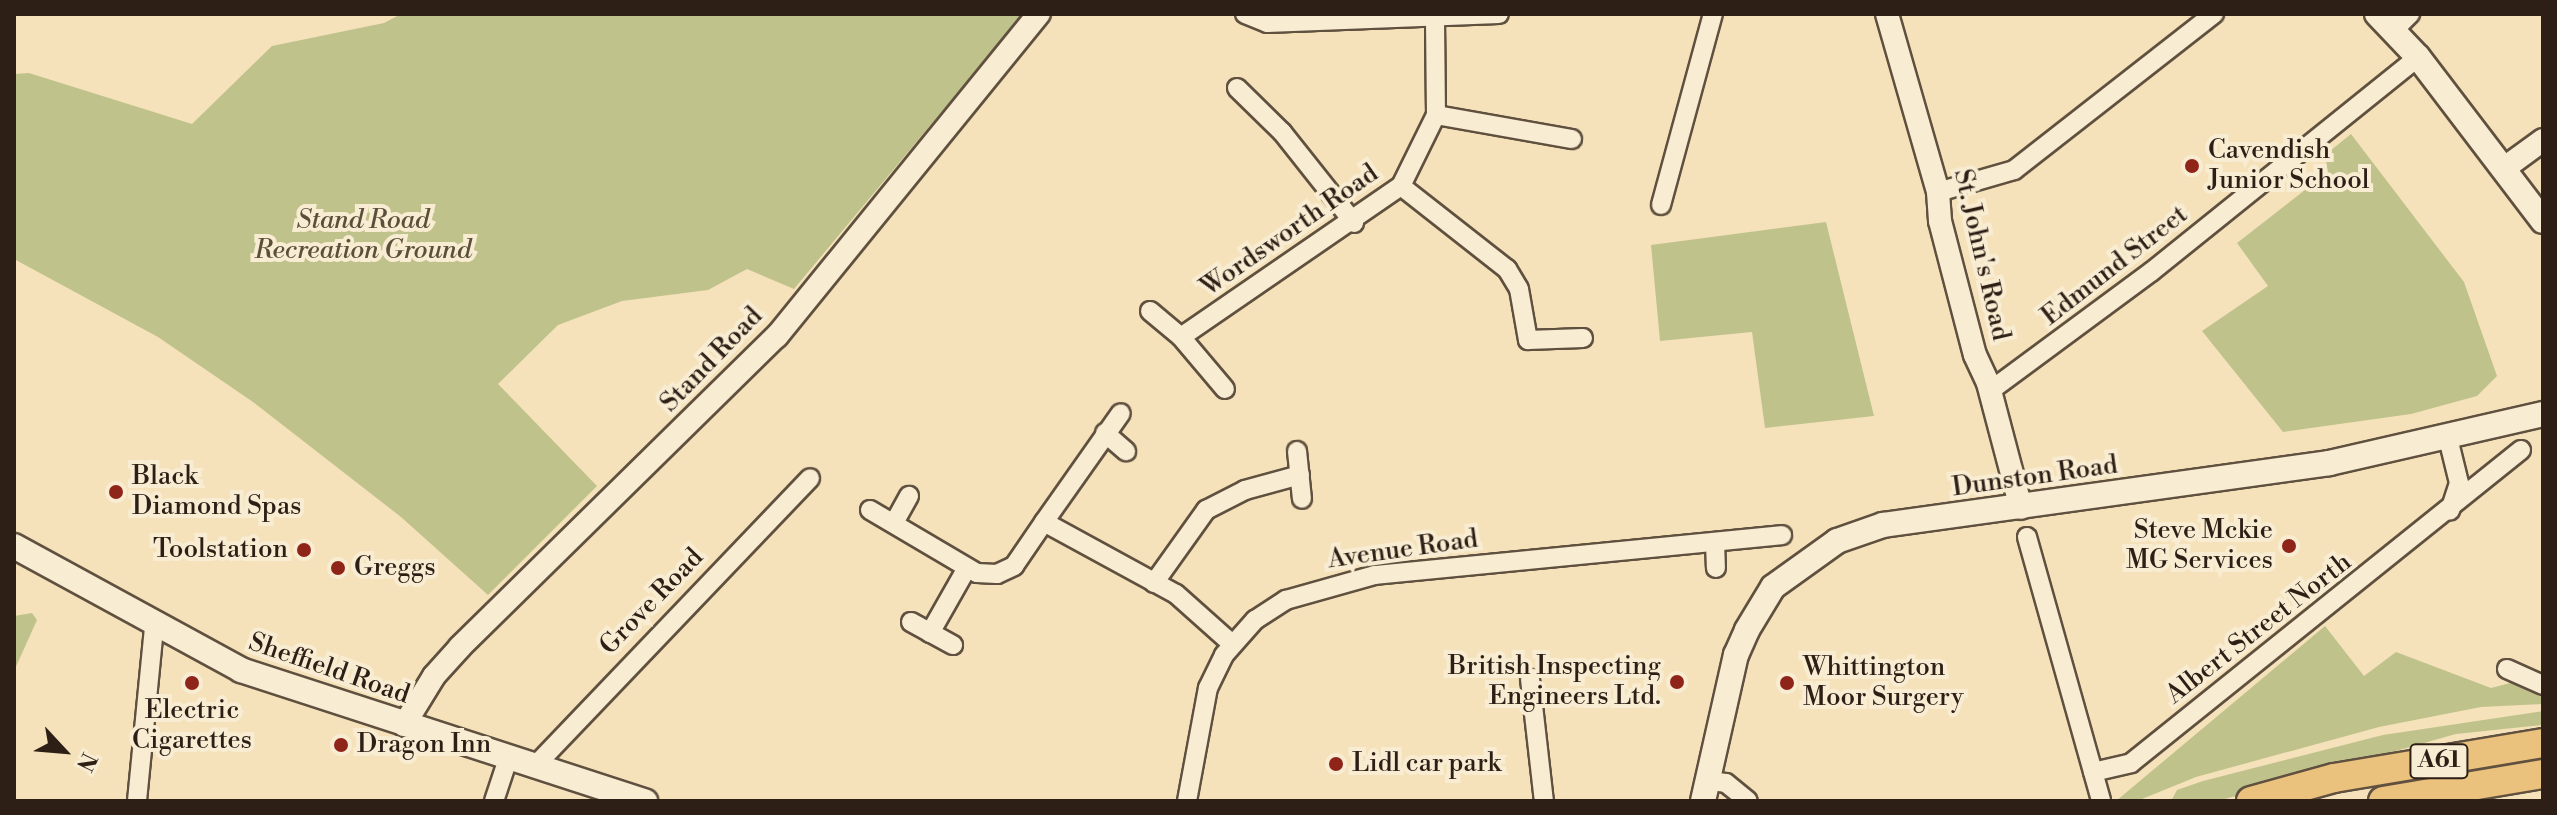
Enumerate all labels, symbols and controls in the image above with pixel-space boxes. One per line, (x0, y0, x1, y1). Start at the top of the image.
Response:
place label: Cavendish Junior School (2208, 135, 2369, 196)
marker: Cavendish Junior School (2183, 157, 2201, 175)
street label: Wordsworth Road (1195, 158, 1385, 304)
street label: St. John's Road (1946, 166, 2016, 344)
street label: Edmund Street (2036, 199, 2194, 333)
park label: Stand Road Recreation Ground (255, 205, 471, 266)
street label: Stand Road (654, 301, 770, 419)
street label: Dunston Road (1950, 450, 2120, 504)
place label: Black Diamond Spas (132, 461, 301, 522)
marker: Black Diamond Spas (107, 483, 125, 501)
place label: Steve Mckie MG Services (2126, 515, 2273, 576)
street label: Avenue Road (1326, 524, 1480, 576)
place label: Toolstation (153, 534, 288, 566)
marker: Steve Mckie MG Services (2280, 537, 2298, 555)
marker: Toolstation (295, 541, 313, 559)
street label: Grove Road (594, 542, 710, 662)
street label: Albert Street North (2160, 547, 2358, 711)
place label: Greggs (354, 552, 436, 584)
marker: Greggs (329, 559, 347, 577)
street label: Sheffield Road (244, 627, 414, 711)
place label: British Inspecting Engineers Ltd. (1448, 651, 1661, 712)
place label: Whittington Moor Surgery (1803, 652, 1964, 714)
marker: British Inspecting Engineers Ltd. (1668, 673, 1686, 691)
marker: Electric Cigarettes (183, 674, 201, 692)
marker: Whittington Moor Surgery (1778, 674, 1796, 692)
place label: Electric Cigarettes (132, 695, 252, 756)
north arrow (24, 711, 104, 791)
place label: Dragon Inn (357, 729, 491, 761)
marker: Dragon Inn (332, 736, 350, 754)
road number: A61 (2409, 741, 2469, 781)
text: N (70, 748, 102, 775)
place label: Lidl car park (1352, 748, 1501, 780)
marker: Lidl car park (1327, 755, 1345, 773)

